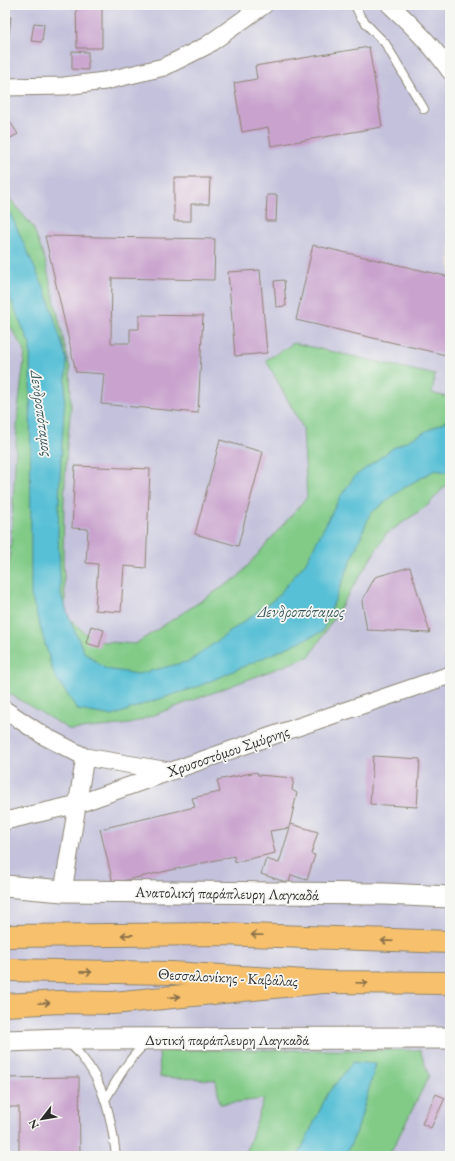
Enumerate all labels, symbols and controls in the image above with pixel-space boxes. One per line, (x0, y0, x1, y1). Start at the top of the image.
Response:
water label: Δενδροπόταμος (25, 367, 59, 458)
water label: Δενδροπόταμος (256, 601, 345, 622)
street label: Χρυσοστόμου Σμύρνης (164, 721, 291, 781)
street label: Ανατολική παράπλευρη Λαγκαδά (134, 882, 319, 904)
one-way arrow (121, 931, 134, 939)
one-way arrow (251, 932, 264, 939)
one-way arrow (381, 937, 394, 944)
street label: Θεσσαλονίκης - Καβάλας (158, 964, 298, 990)
one-way arrow (79, 968, 92, 975)
one-way arrow (355, 979, 368, 986)
one-way arrow (167, 993, 180, 1001)
one-way arrow (37, 1000, 50, 1007)
street label: Δυτική παράπλευρη Λαγκαδά (145, 1030, 309, 1049)
north arrow (22, 1099, 62, 1139)
text: N (25, 1117, 42, 1132)

